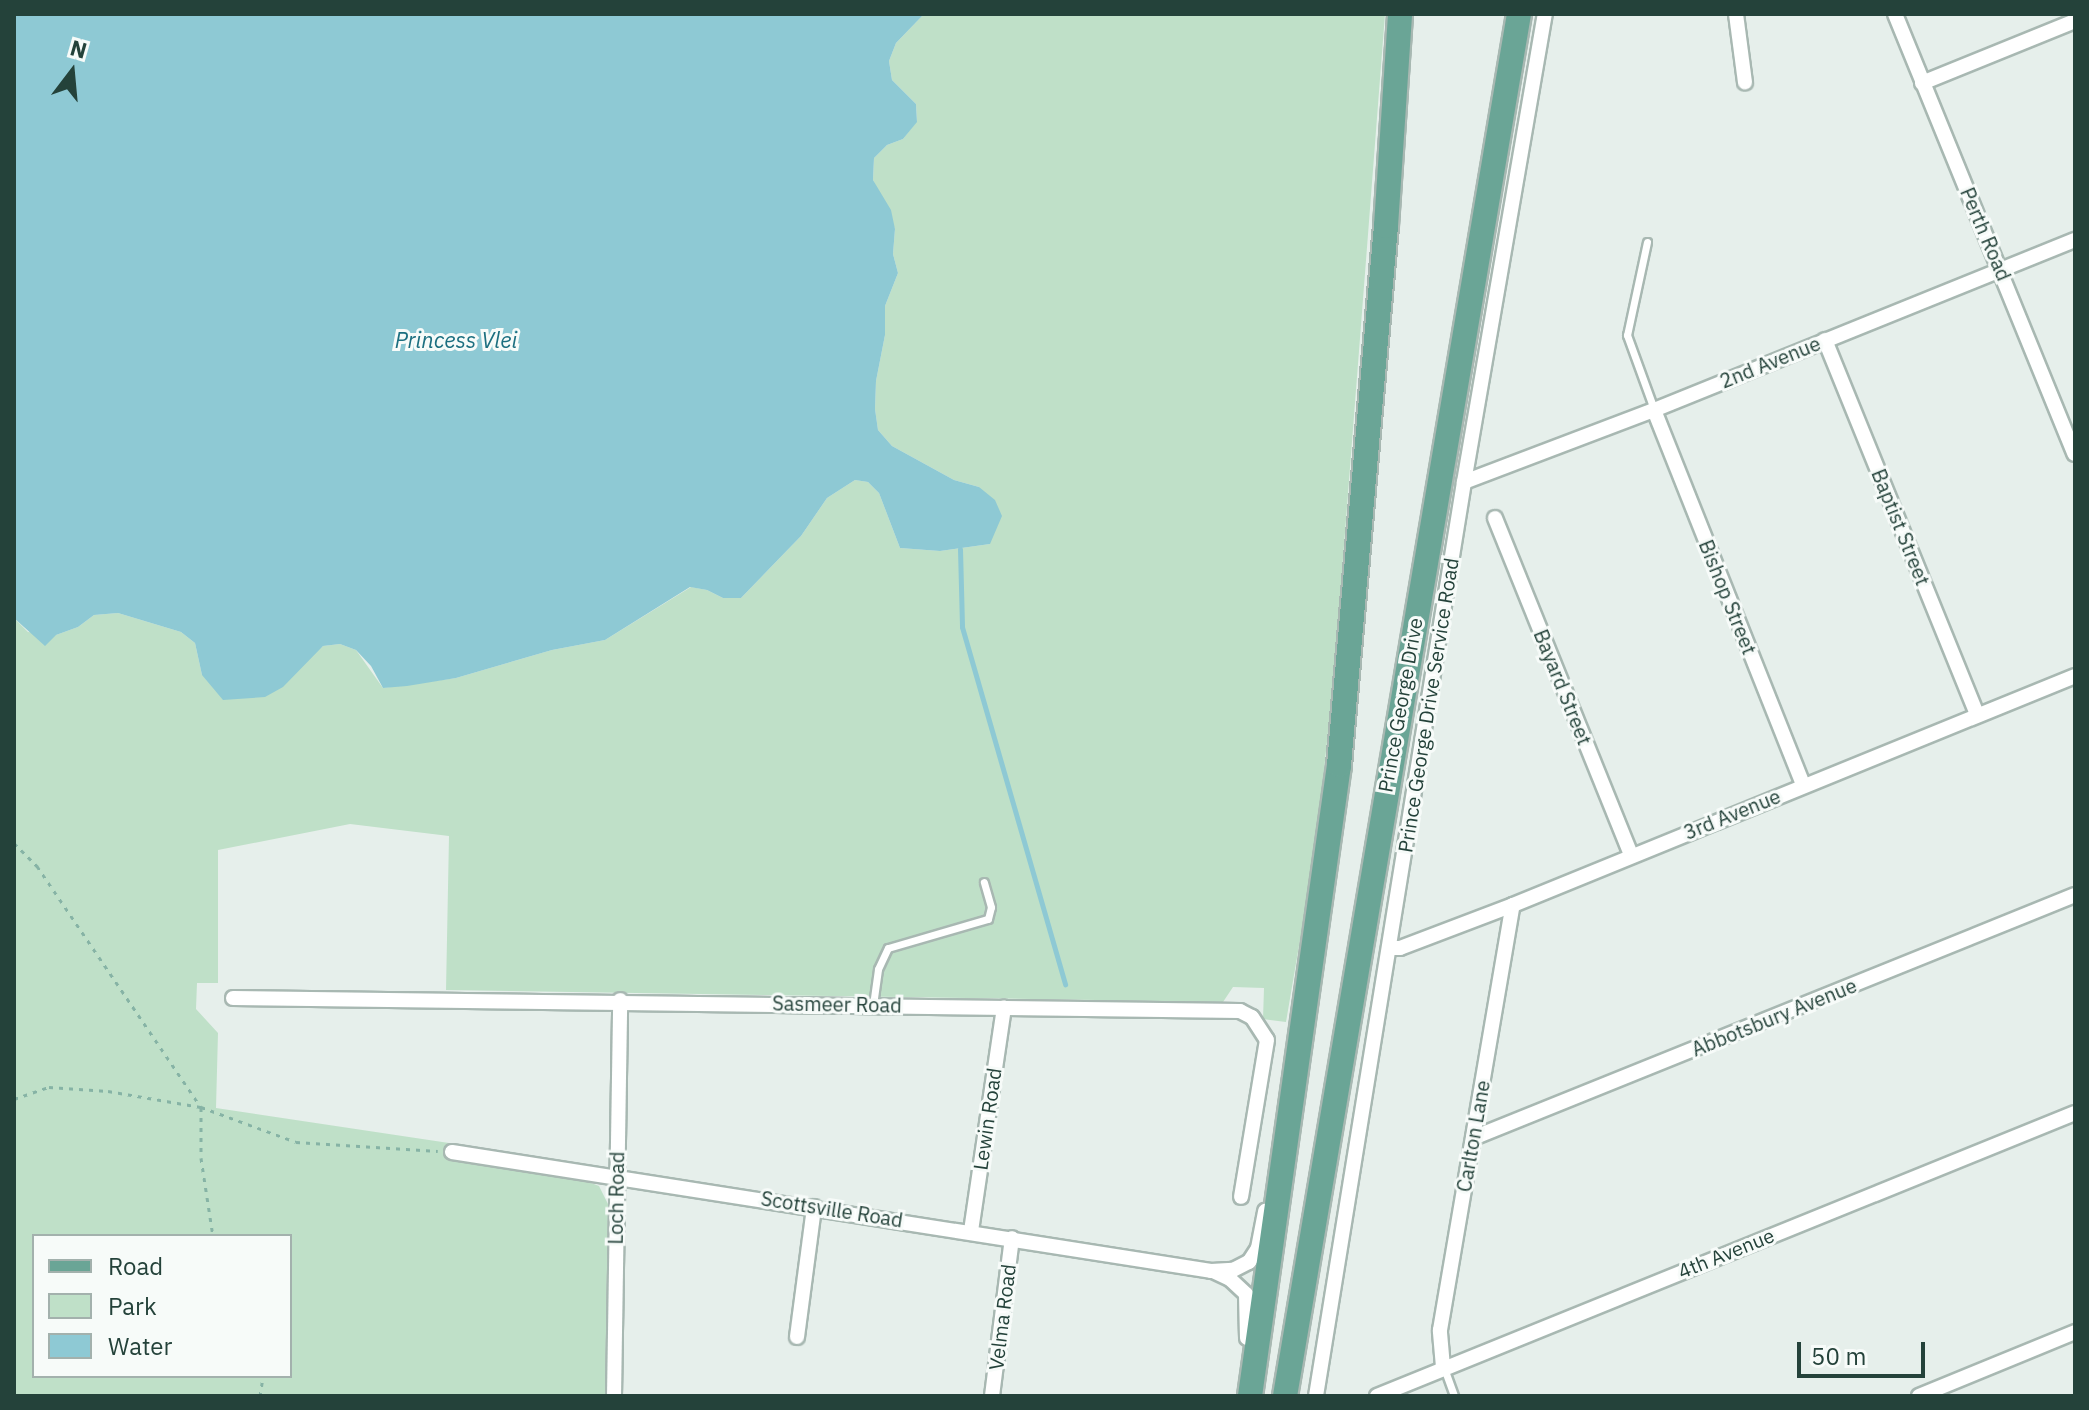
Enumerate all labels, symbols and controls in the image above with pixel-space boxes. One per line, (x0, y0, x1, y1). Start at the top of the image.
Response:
north arrow (32, 32, 112, 112)
text: N (67, 32, 90, 65)
street label: Perth Road (1956, 184, 2016, 284)
water label: Princess Vlei (395, 327, 517, 353)
street label: 2nd Avenue (1716, 331, 1824, 393)
street label: Baptist Street (1867, 465, 1935, 589)
street label: Bishop Street (1694, 536, 1762, 658)
street label: Prince George Drive Service Road (1393, 556, 1463, 854)
street label: Prince George Drive (1373, 616, 1427, 794)
street label: Bayard Street (1529, 626, 1597, 748)
street label: 3rd Avenue (1680, 784, 1784, 844)
street label: Abbotsbury Avenue (1688, 973, 1860, 1061)
street label: Sasmeer Road (772, 991, 902, 1017)
street label: Lewin Road (968, 1066, 1006, 1172)
street label: Carlton Lane (1451, 1078, 1495, 1194)
street label: Loch Road (603, 1151, 629, 1245)
street label: Scottsville Road (759, 1186, 905, 1232)
street label: 4th Avenue (1674, 1223, 1778, 1283)
legend (32, 1234, 292, 1378)
text: Road (108, 1250, 163, 1282)
street label: Velma Road (984, 1263, 1020, 1371)
text: Park (108, 1290, 157, 1322)
scale bar (1801, 1326, 1929, 1376)
text: Water (108, 1330, 172, 1362)
text: 50 m (1811, 1340, 1866, 1372)

